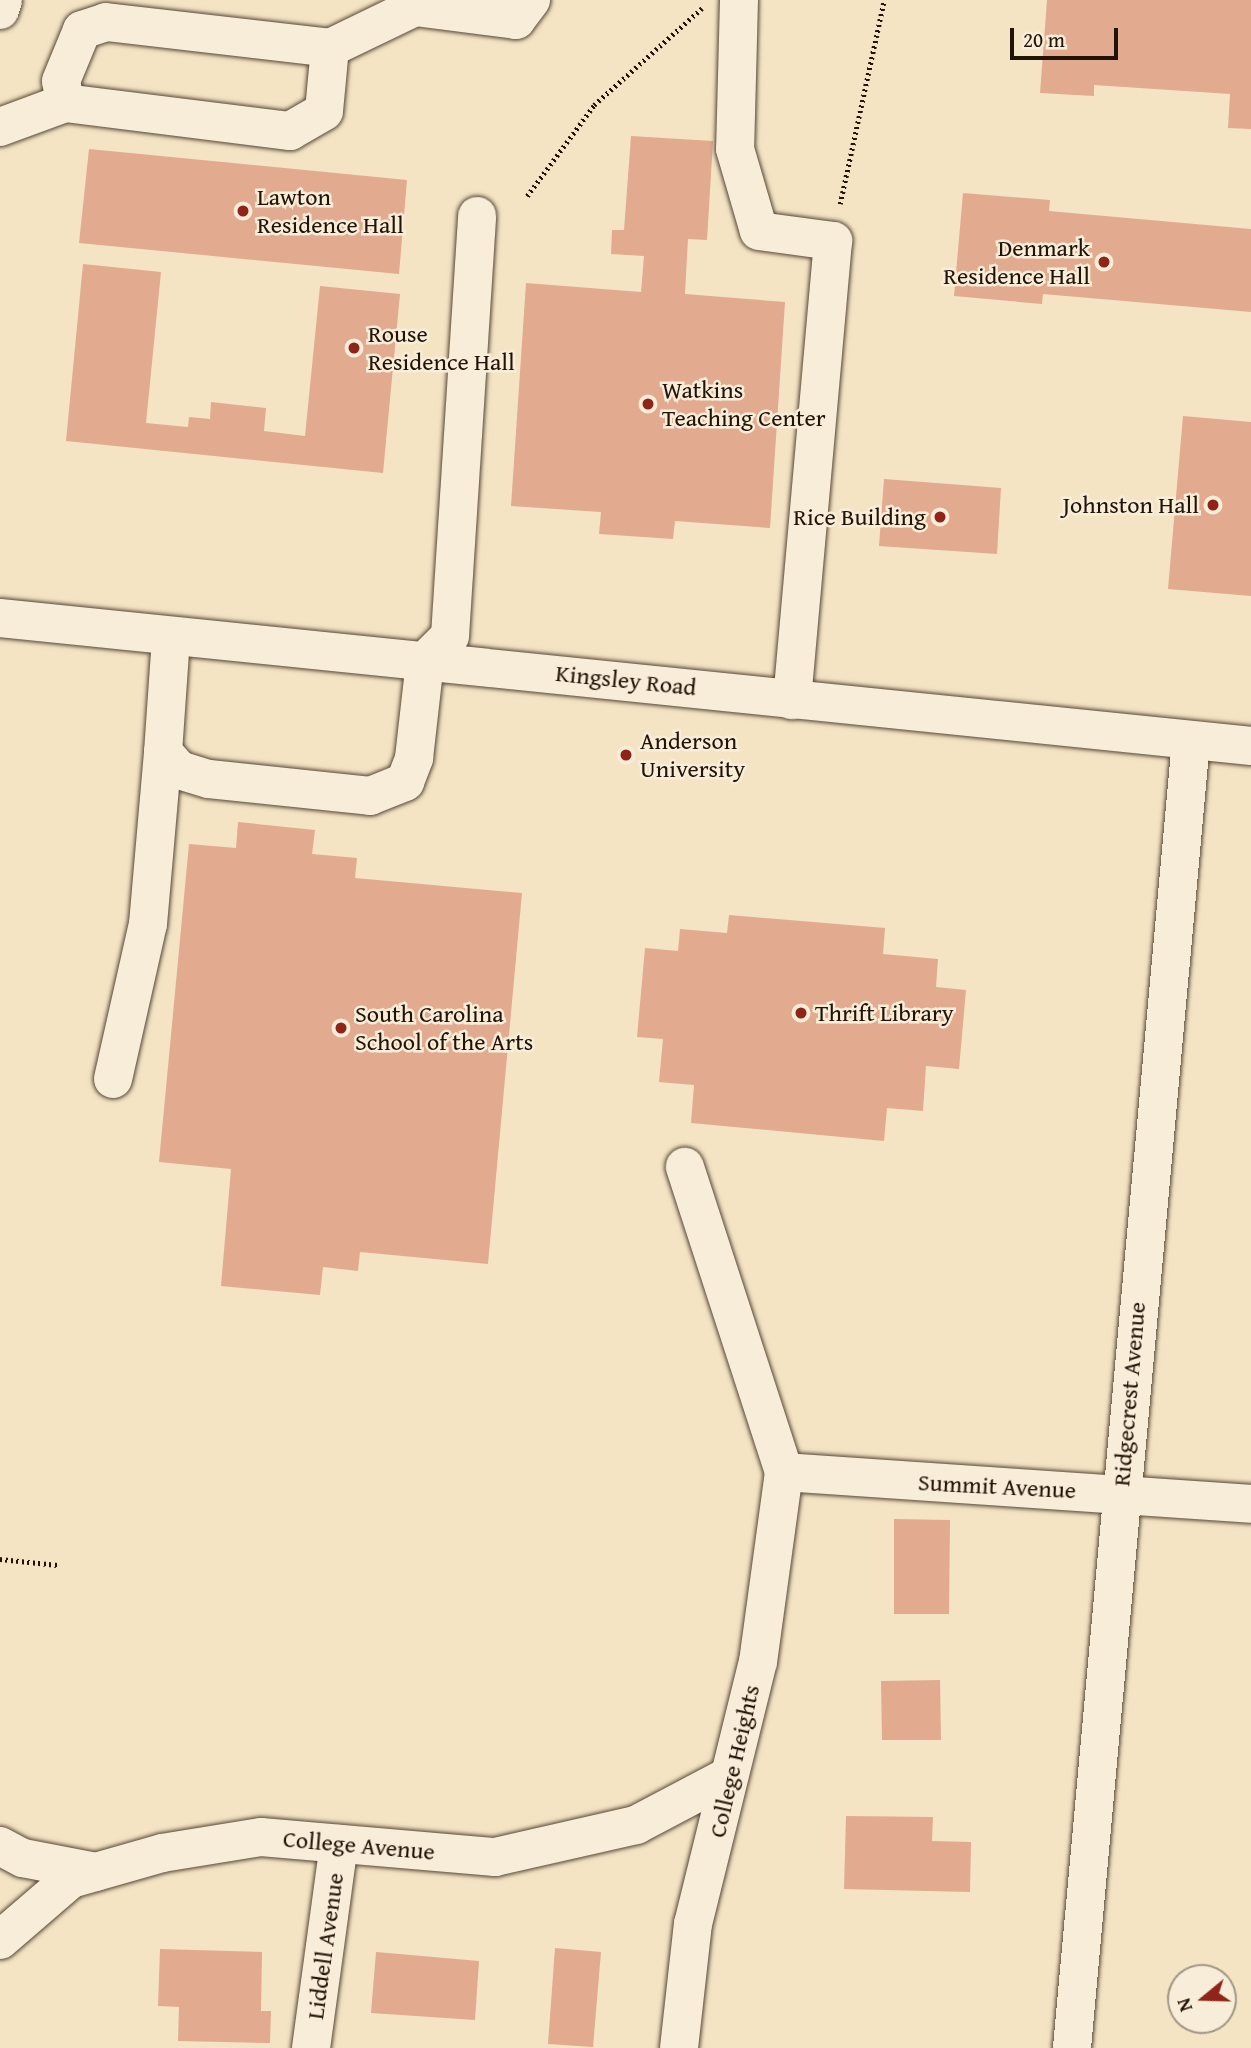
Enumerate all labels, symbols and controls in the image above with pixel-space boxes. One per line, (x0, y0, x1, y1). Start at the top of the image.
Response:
scale bar (1013, 14, 1122, 58)
text: 20 m (1023, 24, 1065, 55)
place label: Lawton Residence Hall (257, 183, 404, 239)
marker: Lawton Residence Hall (235, 203, 251, 219)
place label: Denmark Residence Hall (943, 234, 1090, 290)
marker: Denmark Residence Hall (1096, 254, 1112, 270)
place label: Rouse Residence Hall (368, 320, 515, 376)
marker: Rouse Residence Hall (346, 340, 362, 356)
place label: Watkins Teaching Center (662, 376, 826, 432)
marker: Watkins Teaching Center (640, 396, 656, 412)
place label: Johnston Hall (1062, 491, 1199, 519)
marker: Johnston Hall (1205, 497, 1221, 513)
place label: Rice Building (793, 503, 926, 531)
marker: Rice Building (932, 509, 948, 525)
street label: Kingsley Road (554, 658, 698, 702)
place label: Anderson University (640, 727, 745, 783)
marker: Anderson University (618, 747, 634, 763)
place label: Thrift Library (815, 999, 954, 1027)
place label: South Carolina School of the Arts (355, 1000, 533, 1056)
marker: Thrift Library (793, 1005, 809, 1021)
marker: South Carolina School of the Arts (333, 1020, 349, 1036)
street label: Ridgecrest Avenue (1107, 1301, 1151, 1487)
street label: Summit Avenue (917, 1467, 1077, 1505)
street label: College Heights (702, 1682, 766, 1840)
street label: College Avenue (282, 1824, 436, 1866)
street label: Liddell Avenue (300, 1871, 350, 2021)
north arrow (1167, 1964, 1237, 2034)
text: N (1169, 1995, 1199, 2016)

